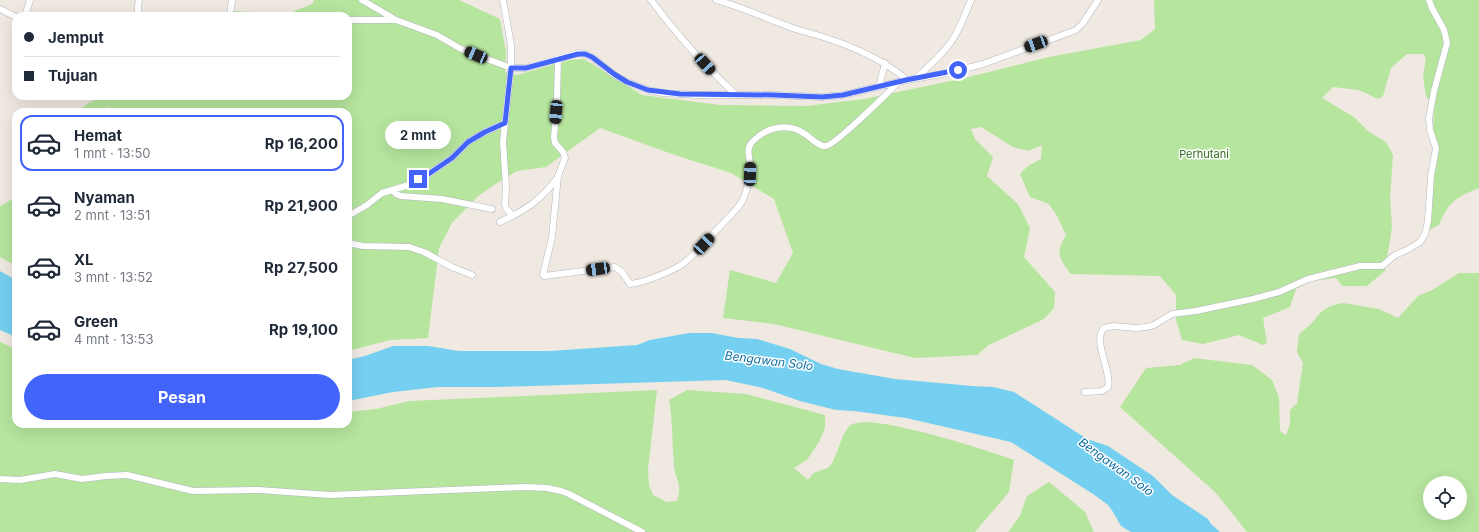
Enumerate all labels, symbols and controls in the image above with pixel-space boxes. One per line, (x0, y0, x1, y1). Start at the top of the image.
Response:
text: Jemput (48, 28, 104, 47)
car (1023, 34, 1049, 54)
car (463, 45, 489, 65)
car (693, 51, 717, 77)
route start (949, 61, 967, 79)
text: Tujuan (48, 66, 98, 85)
car (549, 100, 563, 124)
callout: 2 mnt (385, 121, 451, 149)
icon: car (26, 125, 62, 161)
text: Hemat (74, 126, 122, 145)
text: 2 mnt (400, 127, 436, 143)
text: Rp 16,200 (265, 134, 338, 153)
text: 1 mnt · 13:50 (74, 145, 151, 161)
park label: Perhutani (1179, 147, 1229, 161)
car (744, 162, 756, 186)
route end (409, 170, 427, 188)
icon: car (26, 187, 62, 223)
text: Nyaman (74, 188, 135, 207)
text: Rp 21,900 (264, 196, 338, 215)
text: 2 mnt · 13:51 (74, 207, 150, 223)
car (691, 231, 717, 257)
icon: car (26, 249, 62, 285)
text: XL (74, 250, 94, 269)
text: Rp 27,500 (264, 258, 338, 277)
car (585, 261, 611, 277)
text: 3 mnt · 13:52 (74, 269, 153, 285)
icon: car (26, 311, 62, 347)
text: Green (74, 312, 118, 331)
text: Rp 19,100 (269, 320, 338, 339)
text: 4 mnt · 13:53 (74, 331, 153, 347)
water label: Bengawan Solo (724, 348, 814, 373)
button: Pesan (24, 374, 340, 420)
water label: Bengawan Solo (1076, 434, 1157, 499)
map controls (1423, 476, 1467, 520)
button: locate (1423, 476, 1467, 520)

